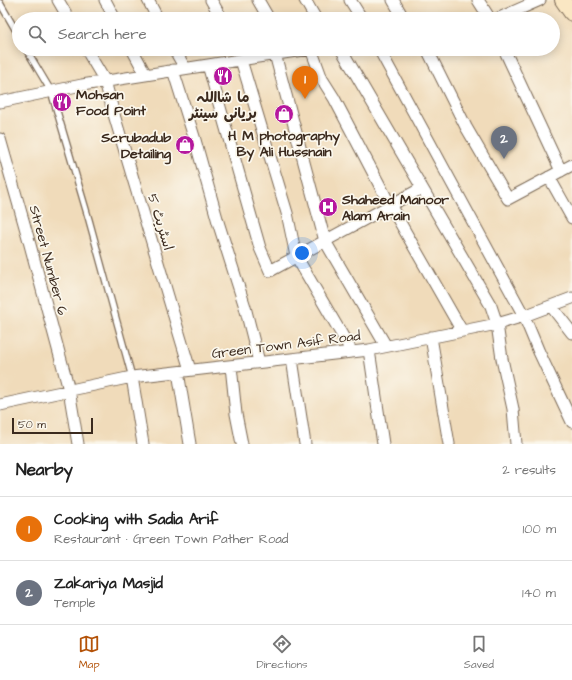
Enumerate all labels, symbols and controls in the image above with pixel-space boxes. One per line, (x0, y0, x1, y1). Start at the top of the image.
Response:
search box (12, 12, 560, 56)
icon: search (26, 23, 48, 45)
text: Search here (58, 24, 147, 45)
restaurant icon: ما شااللہ بریانی سینٹر (212, 65, 234, 87)
pin: 1 (292, 66, 318, 99)
place label: Mohsan Food Point (76, 85, 146, 121)
place label: ما شااللہ بریانی سینٹر (187, 88, 257, 124)
restaurant icon: Mohsan Food Point (51, 91, 73, 113)
shop icon: H M photography By Ali Hussnain (273, 103, 295, 125)
place label: H M photography By Ali Hussnain (228, 126, 340, 162)
pin: 2 (491, 126, 517, 159)
place label: Scrubadub Detailing (100, 128, 172, 165)
shop icon: Scrubadub Detailing (174, 134, 196, 156)
place label: Shaheed Manoor Alam Arain (341, 190, 449, 226)
street label: اسٹریٹ 5 (142, 192, 178, 253)
hospital icon: Shaheed Manoor Alam Arain (317, 196, 339, 218)
street label: Street Number 6 (24, 203, 72, 318)
your location (292, 243, 312, 263)
street label: Green Town Asif Road (211, 326, 362, 364)
scale bar (12, 416, 93, 435)
text: 50 m (18, 417, 46, 432)
text: Nearby (16, 458, 73, 482)
text: 2 results (502, 461, 556, 479)
text: Cooking with Sadia Arif (54, 509, 218, 530)
text: 1 (28, 520, 30, 538)
text: 100 m (523, 520, 556, 538)
text: Restaurant · Green Town Pather Road (54, 530, 289, 548)
text: Zakariya Masjid (54, 573, 163, 594)
text: 2 (25, 584, 33, 602)
text: 140 m (522, 584, 556, 602)
text: Temple (54, 594, 96, 612)
tab: Map (78, 633, 100, 672)
tab: Directions (256, 633, 308, 672)
tab: Saved (464, 633, 494, 672)

